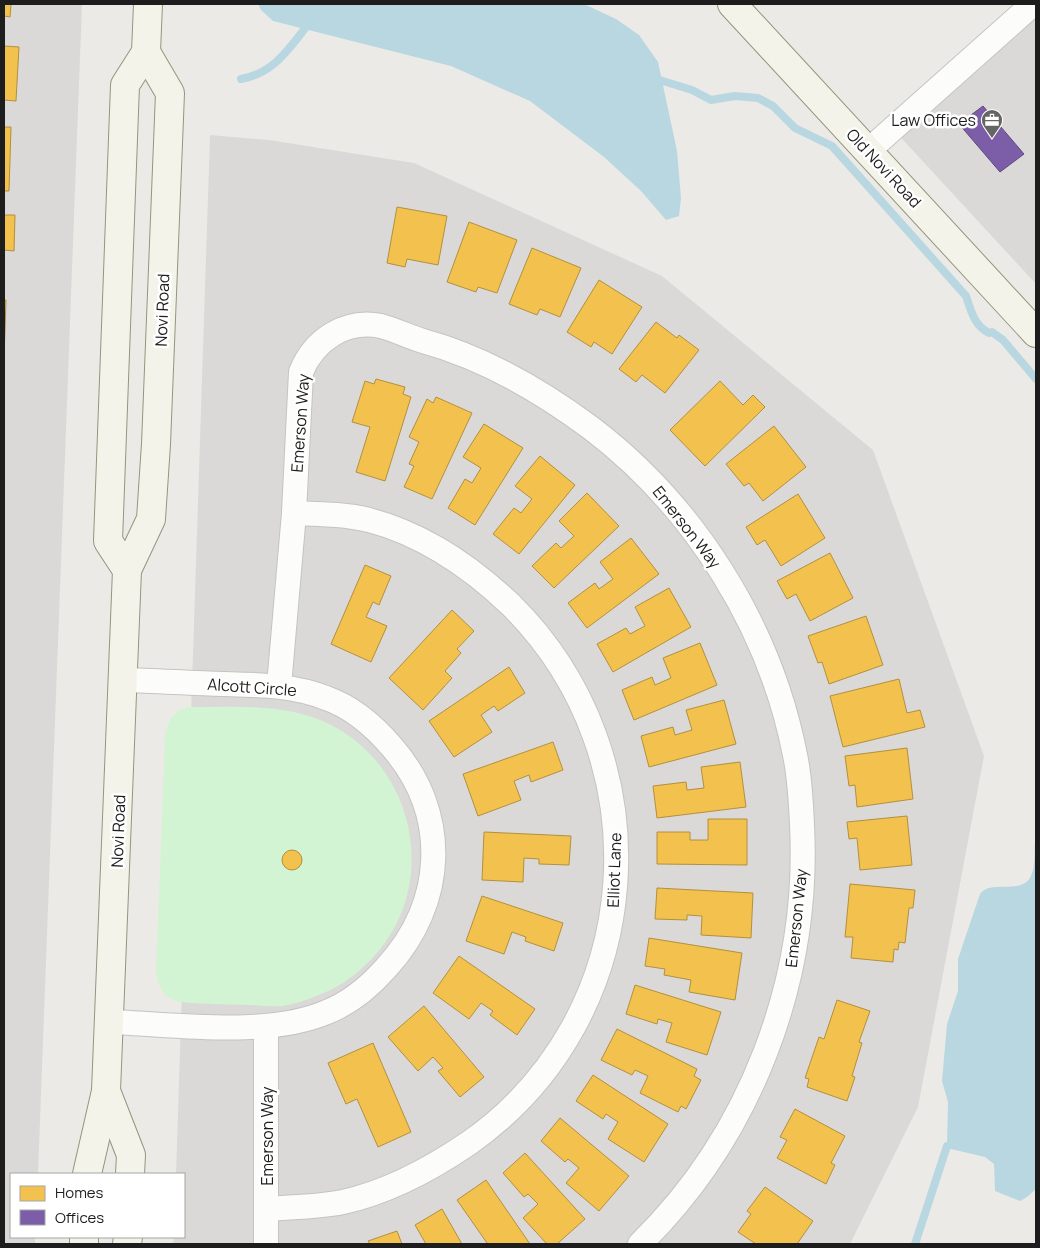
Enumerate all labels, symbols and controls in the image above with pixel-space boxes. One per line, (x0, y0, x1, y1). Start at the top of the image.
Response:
office icon: Law Offices (980, 108, 1004, 139)
place label: Law Offices (891, 109, 976, 131)
street label: Old Novi Road (841, 124, 927, 212)
street label: Novi Road (150, 273, 174, 347)
street label: Emerson Way (286, 372, 314, 473)
street label: Emerson Way (648, 481, 727, 573)
street label: Alcott Circle (207, 673, 297, 701)
street label: Novi Road (106, 794, 130, 868)
street label: Elliot Lane (602, 832, 626, 908)
street label: Emerson Way (780, 867, 812, 968)
street label: Emerson Way (256, 1086, 278, 1186)
legend (10, 1173, 185, 1238)
text: Homes (55, 1182, 104, 1203)
text: Offices (55, 1207, 104, 1228)

